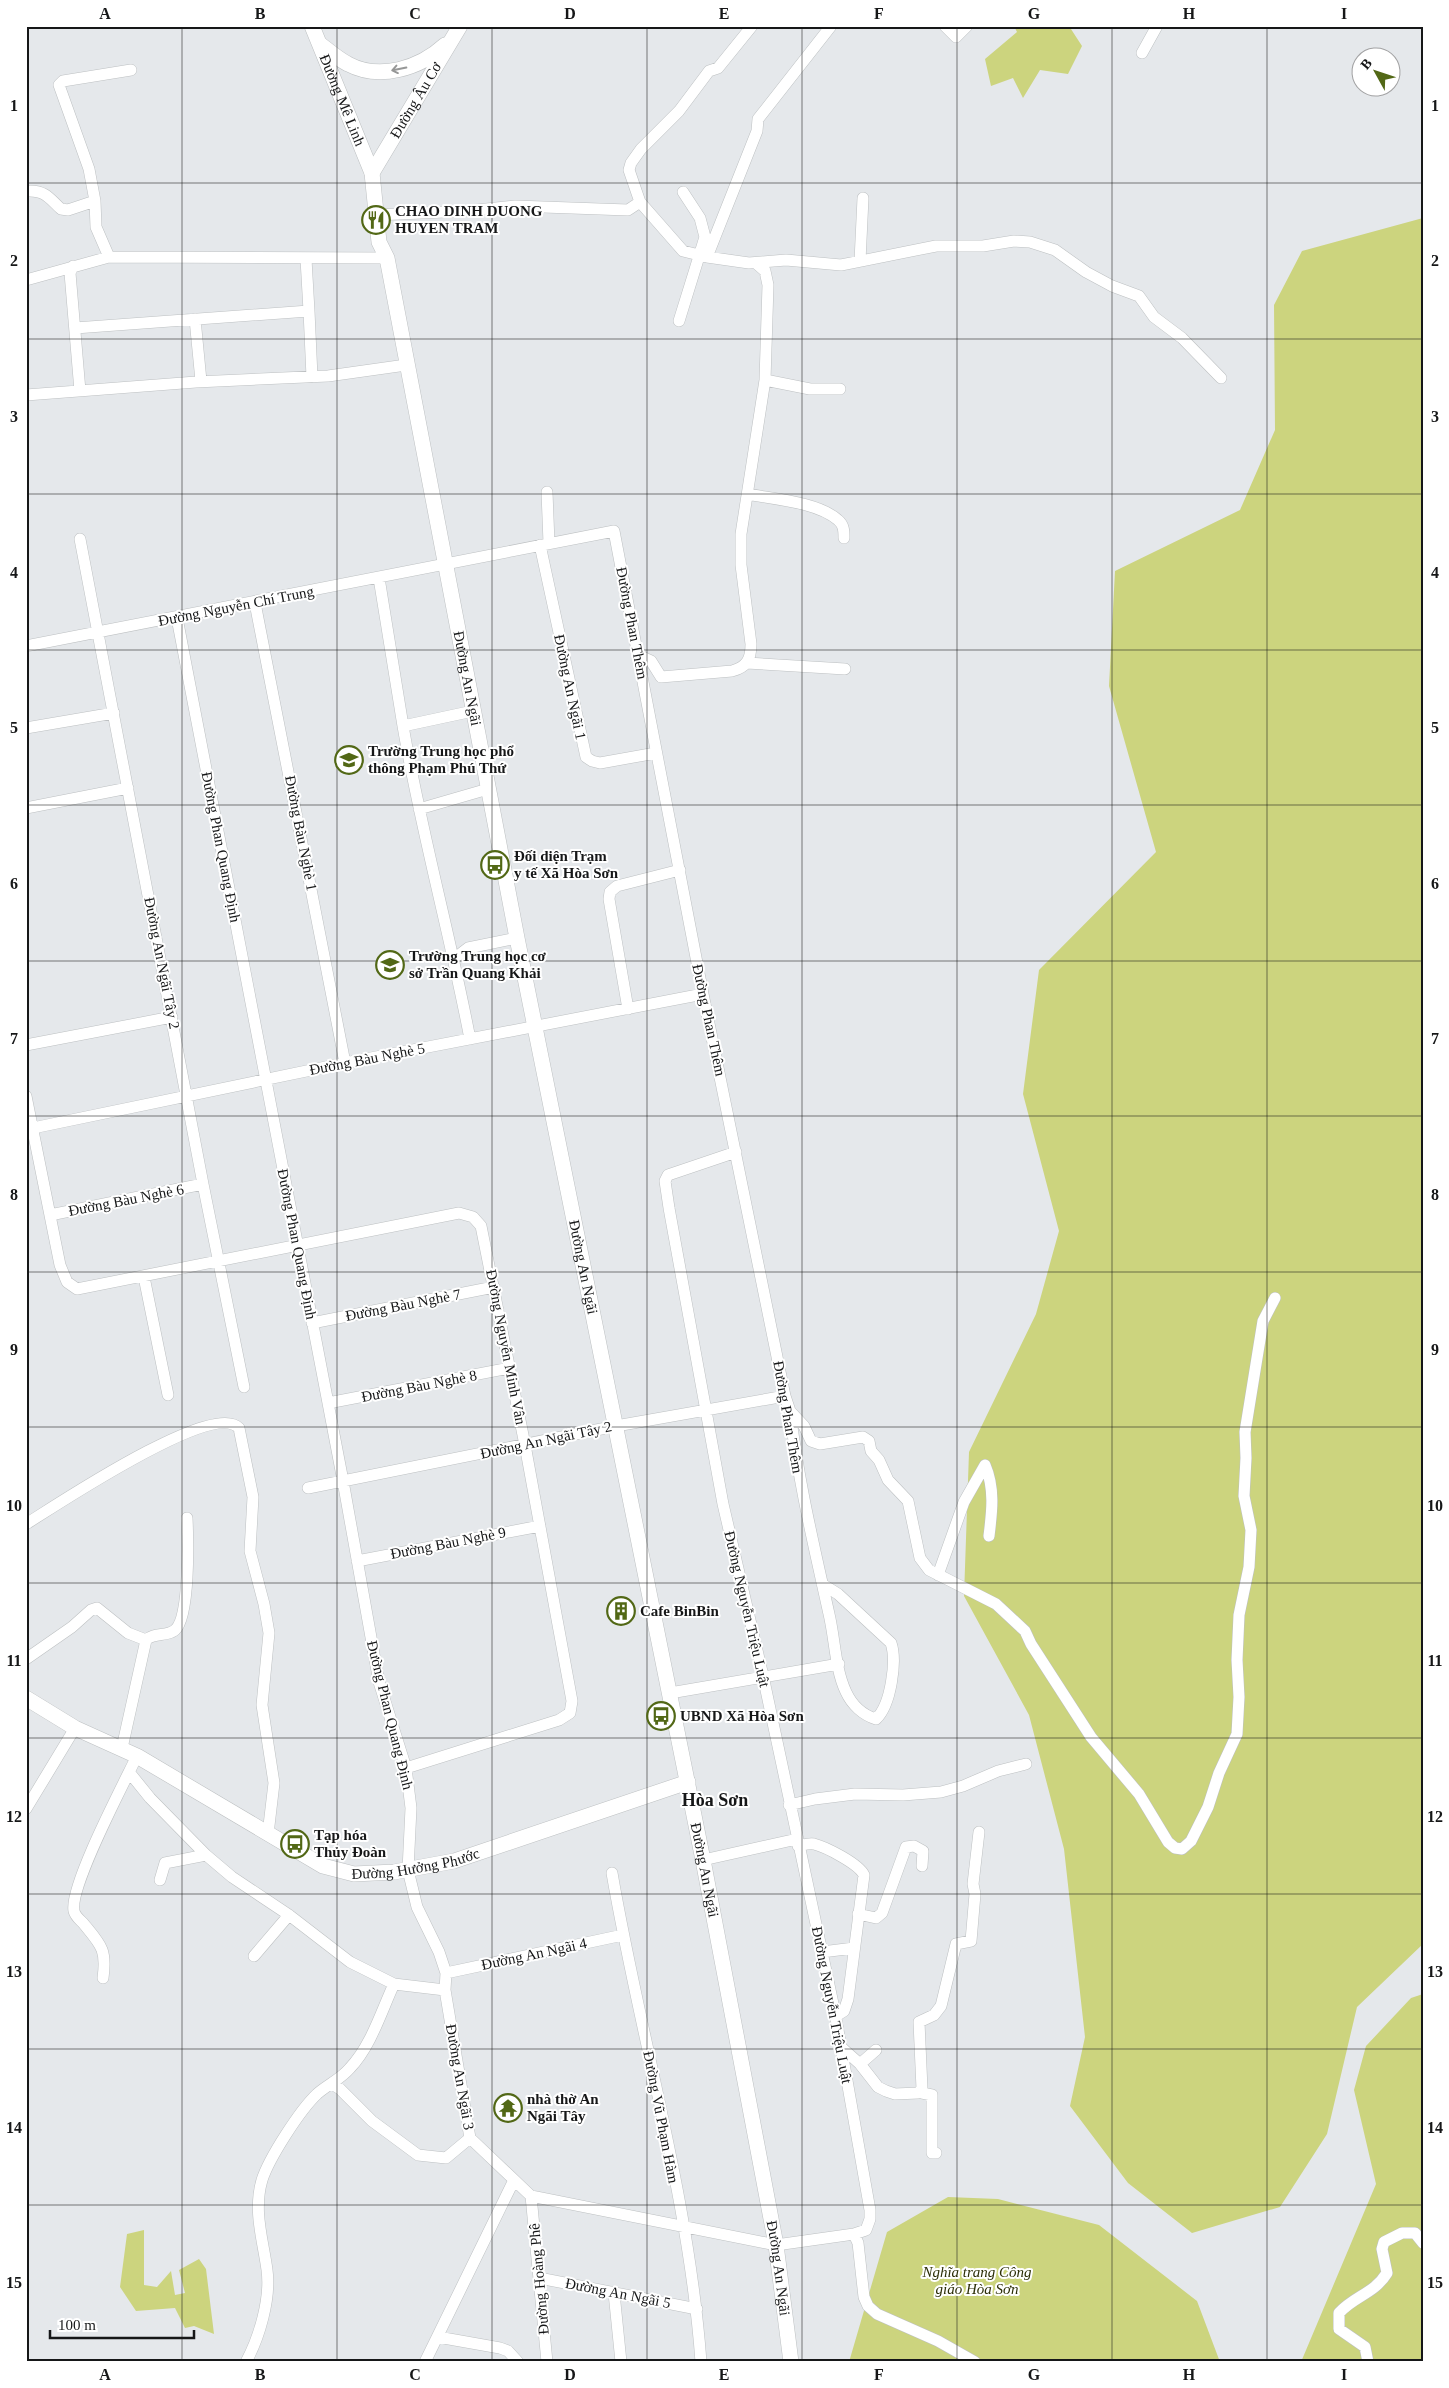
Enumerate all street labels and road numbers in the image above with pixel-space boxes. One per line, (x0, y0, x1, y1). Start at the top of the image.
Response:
street label: Đường Mê Linh (316, 52, 368, 149)
street label: Đường Âu Cơ (387, 58, 445, 141)
street label: Đường Phan Thêm (613, 565, 651, 681)
street label: Đường Nguyễn Chí Trung (157, 583, 316, 629)
street label: Đường An Ngãi (450, 630, 484, 727)
street label: Đường An Ngãi 1 (551, 633, 589, 741)
street label: Đường Phan Quang Định (199, 770, 244, 924)
street label: Đường Bàu Nghè 1 (282, 774, 320, 892)
street label: Đường An Ngãi Tây 2 (141, 896, 183, 1030)
street label: Đường Phan Thêm (689, 963, 729, 1078)
street label: Đường Bàu Nghè 5 (308, 1040, 426, 1078)
street label: Đường Phan Quang Định (275, 1167, 320, 1321)
street label: Đường Bàu Nghè 6 (67, 1181, 186, 1219)
street label: Đường An Ngãi (566, 1218, 601, 1316)
street label: Đường Nguyễn Minh Vân (483, 1268, 529, 1426)
street label: Đường Bàu Nghè 7 (344, 1286, 463, 1324)
street label: Đường Phan Thêm (770, 1359, 806, 1475)
street label: Đường Bàu Nghè 8 (360, 1367, 478, 1405)
street label: Đường An Ngãi Tây 2 (479, 1418, 613, 1462)
street label: Đường Bàu Nghè 9 (389, 1524, 507, 1562)
street label: Đường Nguyễn Triệu Luật (721, 1529, 773, 1689)
street label: Đường Phan Quang Định (364, 1639, 416, 1792)
street label: Đường An Ngãi (688, 1821, 722, 1919)
street label: Đường Hưởng Phước (351, 1845, 482, 1882)
street label: Đường Nguyễn Triệu Luật (809, 1925, 855, 2086)
street label: Đường An Ngãi 4 (480, 1935, 589, 1973)
street label: Đường An Ngãi 3 (443, 2023, 477, 2131)
street label: Đường Vũ Phạm Hàm (640, 2049, 682, 2185)
street label: Đường An Ngãi (764, 2219, 793, 2317)
street label: Đường Hoàng Phê (526, 2222, 552, 2335)
street label: Đường An Ngãi 5 (564, 2275, 672, 2311)

